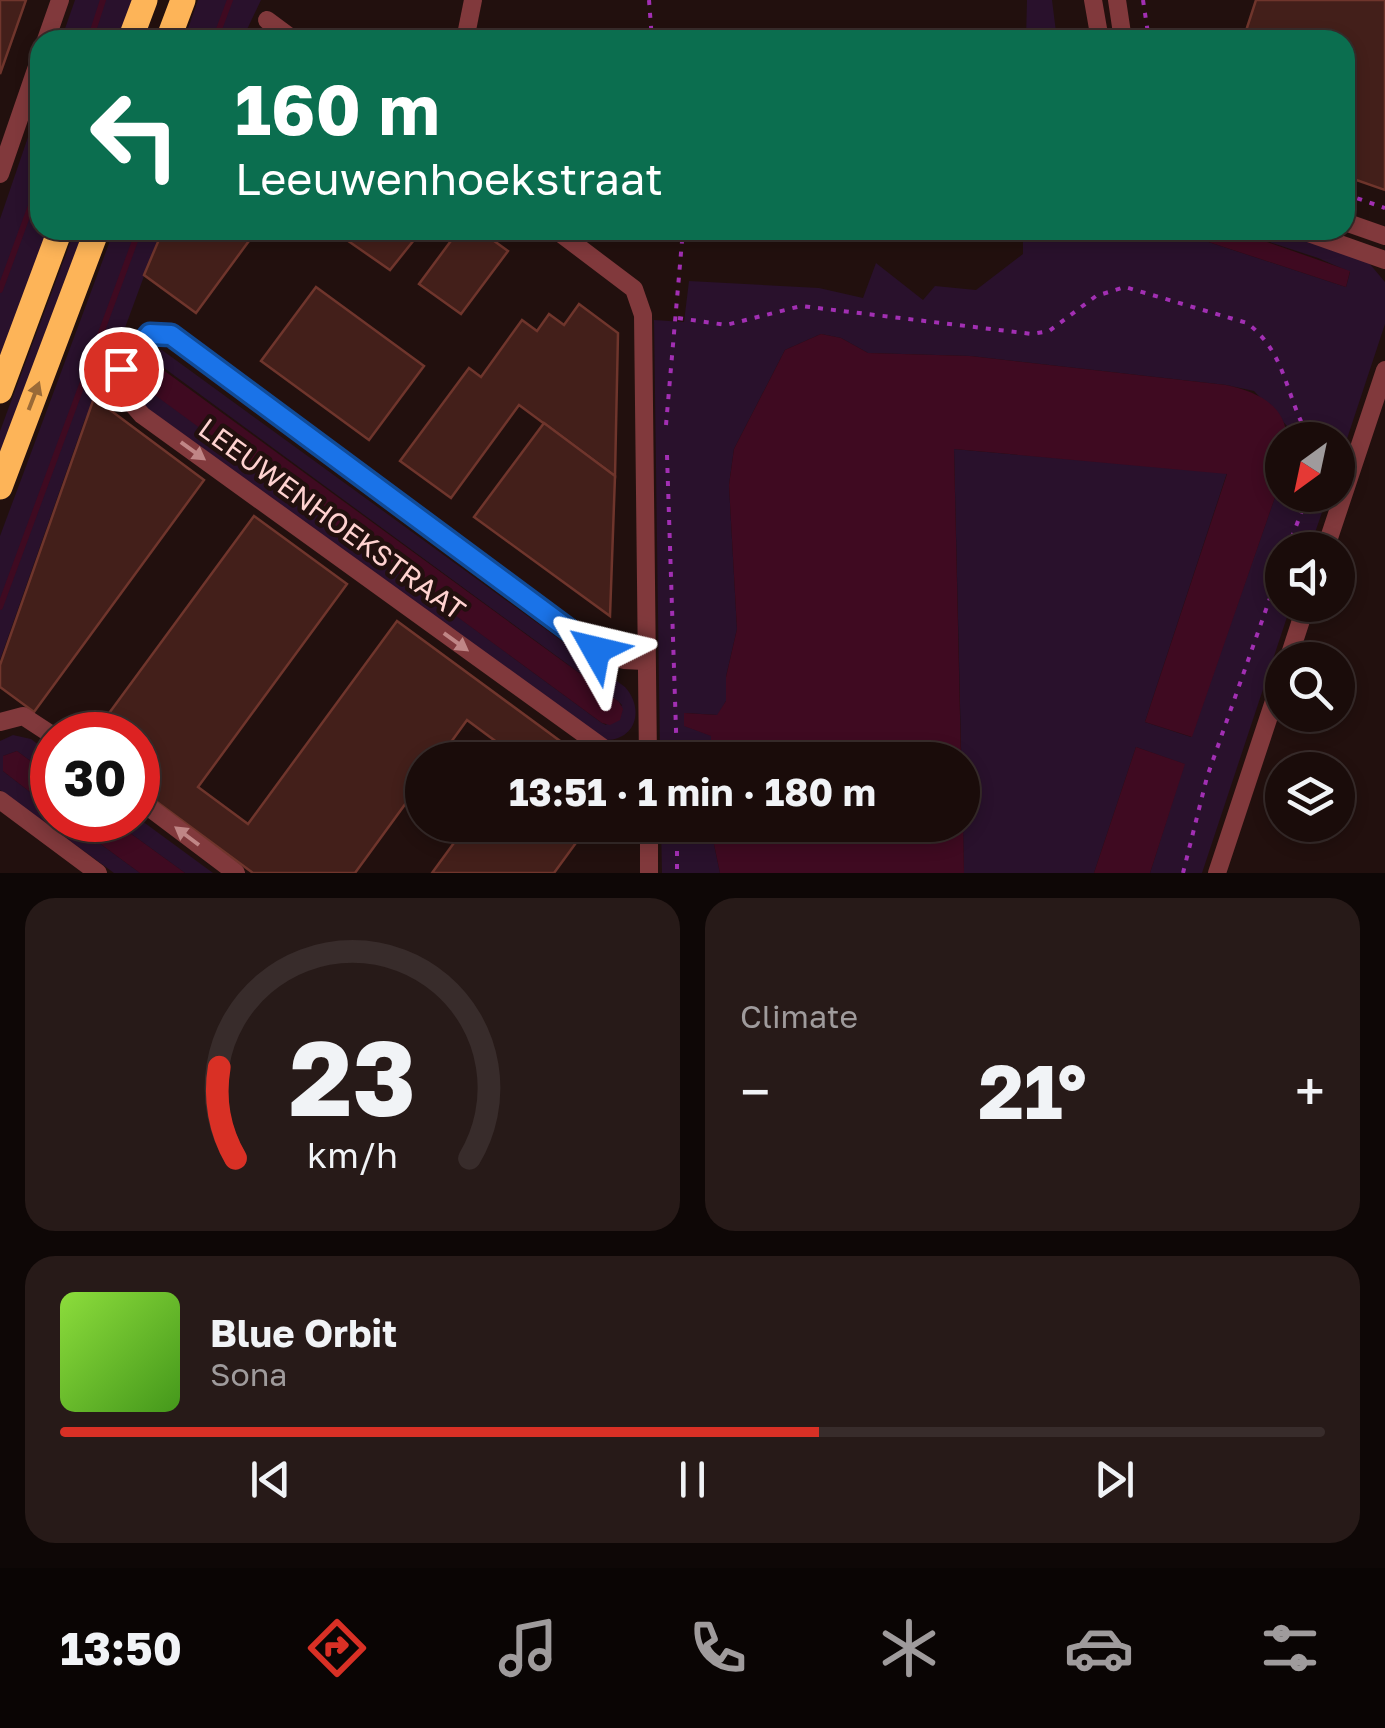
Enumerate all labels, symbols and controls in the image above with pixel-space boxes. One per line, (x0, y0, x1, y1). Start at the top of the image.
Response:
text: 160 m (235, 66, 440, 150)
icon: left (70, 70, 200, 200)
text: Leeuwenhoekstraat (235, 151, 663, 205)
pin (79, 327, 164, 412)
icon: arrive (94, 342, 149, 397)
one-way arrow (27, 380, 42, 410)
street label: LEEUWENHOEKSTRAAT (193, 411, 472, 626)
north arrow (1265, 422, 1355, 512)
map controls (1265, 422, 1355, 842)
one-way arrow (180, 441, 206, 460)
button: sound (1265, 532, 1355, 622)
position arrow (544, 598, 648, 702)
one-way arrow (443, 632, 469, 652)
button: search (1265, 642, 1355, 732)
speed limit sign: 30 (30, 712, 160, 842)
button: layers (1265, 752, 1355, 842)
text: 13:51 · 1 min · 180 m (509, 769, 876, 814)
one-way arrow (174, 826, 200, 846)
text: Climate (740, 997, 858, 1035)
text: 23 (289, 1014, 416, 1139)
text: 21° (978, 1045, 1087, 1136)
text: − (740, 1058, 770, 1124)
text: + (1295, 1058, 1325, 1124)
text: km/h (307, 1133, 398, 1176)
text: Blue Orbit (210, 1310, 397, 1355)
text: Sona (210, 1355, 287, 1393)
icon: previous (243, 1452, 298, 1507)
icon: pause (665, 1452, 720, 1507)
icon: next (1087, 1452, 1142, 1507)
icon: directions (302, 1613, 372, 1683)
icon: music (493, 1613, 563, 1683)
icon: phone (683, 1613, 753, 1683)
icon: climate (874, 1613, 944, 1683)
icon: car (1064, 1613, 1134, 1683)
icon: filters (1255, 1613, 1325, 1683)
text: 13:50 (60, 1621, 182, 1675)

